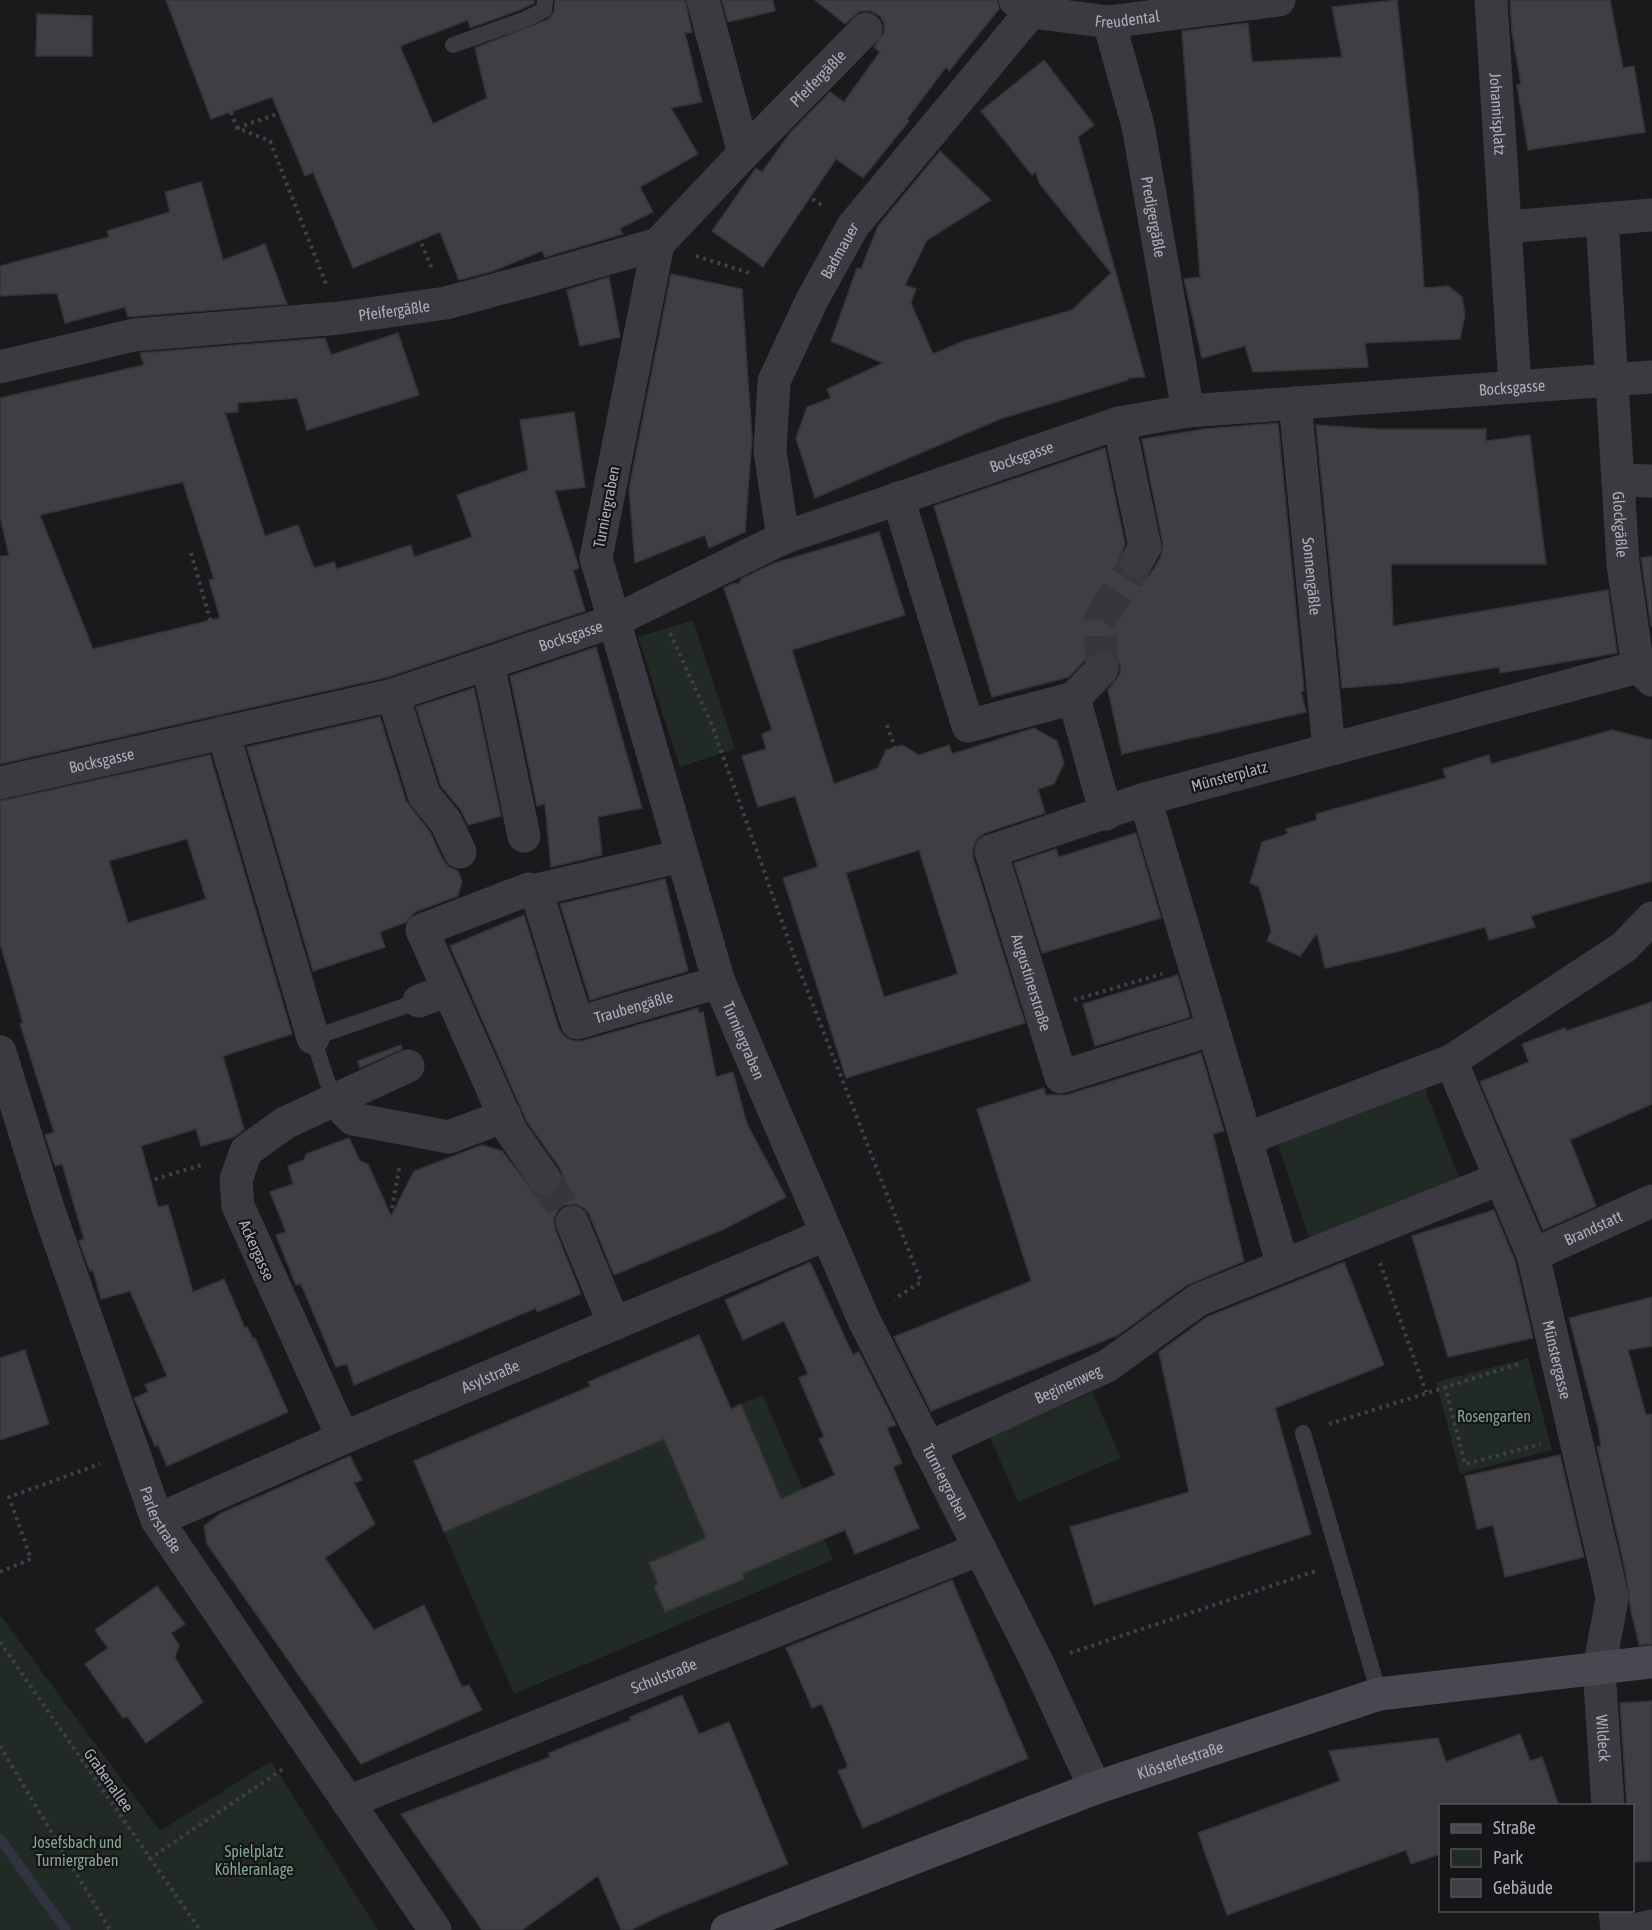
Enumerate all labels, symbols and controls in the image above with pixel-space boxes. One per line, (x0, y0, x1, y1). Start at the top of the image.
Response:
street label: Freudental (1094, 6, 1161, 31)
street label: Pfeifergäßle (786, 46, 849, 110)
street label: Johannisplatz (1487, 72, 1510, 156)
street label: Predigergäßle (1138, 175, 1170, 259)
street label: Badmauer (817, 218, 862, 282)
street label: Pfeifergäßle (357, 296, 431, 324)
street label: Bocksgasse (1478, 376, 1546, 399)
street label: Bocksgasse (987, 437, 1056, 476)
street label: Turniergraben (589, 465, 624, 550)
street label: Glockgäßle (1610, 491, 1632, 558)
street label: Sonnengäßle (1299, 537, 1325, 616)
street label: Bocksgasse (536, 616, 605, 655)
street label: Bocksgasse (67, 744, 136, 776)
street label: Münsterplatz (1189, 757, 1269, 796)
street label: Augustinerstraße (1008, 931, 1055, 1033)
street label: Traubengäßle (592, 987, 675, 1027)
street label: Turniergraben (719, 999, 769, 1082)
street label: Brandstatt (1561, 1207, 1625, 1249)
street label: Ackergasse (235, 1217, 278, 1284)
street label: Münstergasse (1539, 1318, 1575, 1401)
street label: Asylstraße (458, 1356, 522, 1396)
street label: Beginenweg (1032, 1361, 1105, 1407)
park label: Rosengarten (1457, 1407, 1531, 1426)
street label: Turniergraben (919, 1441, 973, 1523)
street label: Parlerstraße (137, 1484, 186, 1556)
street label: Schulstraße (628, 1654, 699, 1697)
street label: Wildeck (1593, 1714, 1614, 1762)
street label: Klösterlestraße (1135, 1737, 1225, 1783)
street label: Grabenallee (81, 1745, 137, 1815)
legend (1439, 1804, 1634, 1912)
text: Straße (1493, 1817, 1536, 1838)
park label: Josefsbach und Turniergraben (32, 1833, 122, 1870)
park label: Spielplatz Köhleranlage (214, 1842, 294, 1879)
text: Park (1493, 1847, 1523, 1868)
text: Gebäude (1493, 1877, 1553, 1898)

